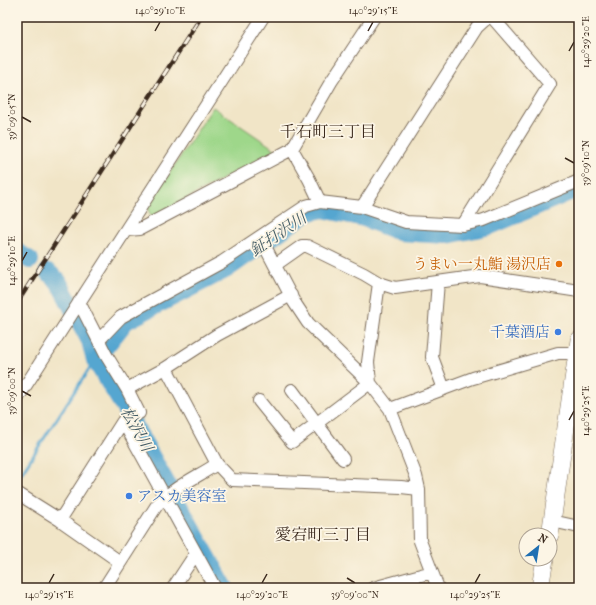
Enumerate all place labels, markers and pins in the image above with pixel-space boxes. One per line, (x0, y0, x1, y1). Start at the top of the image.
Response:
place label: うまい一丸鮨 湯沢店 (413, 255, 551, 273)
marker: うまい一丸鮨 湯沢店 (554, 259, 564, 269)
place label: 千葉酒店 (490, 323, 550, 341)
marker: 千葉酒店 (553, 327, 563, 337)
place label: アスカ美容室 (137, 487, 226, 505)
marker: アスカ美容室 (124, 491, 134, 501)

